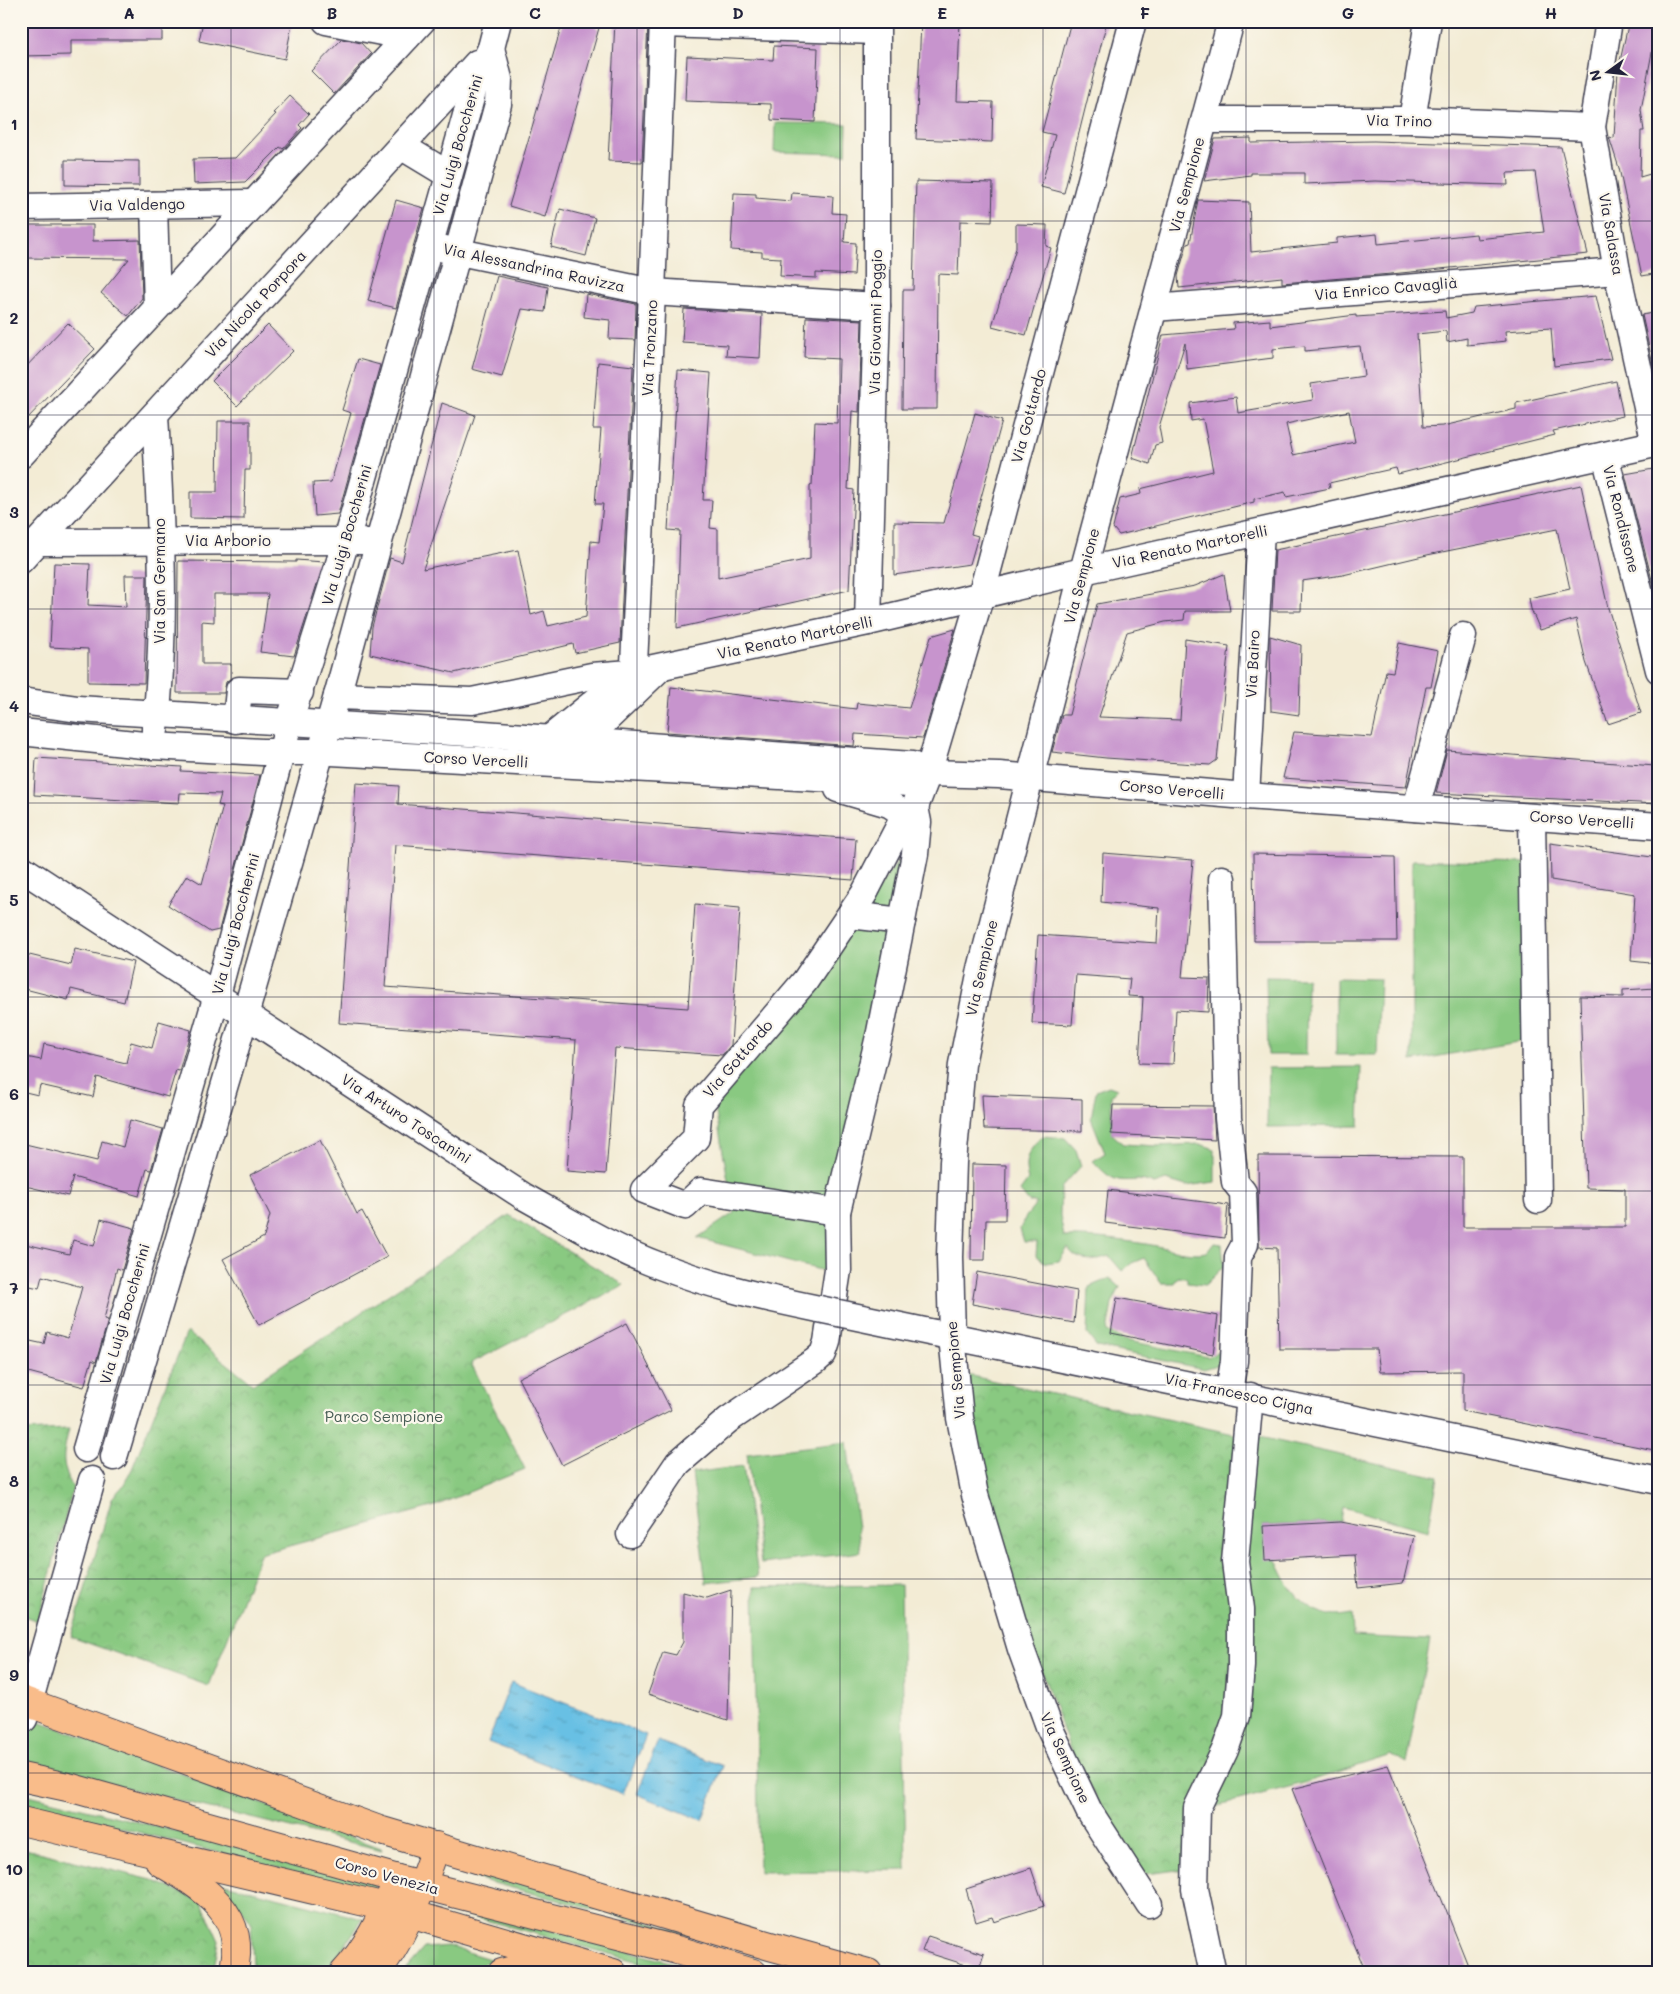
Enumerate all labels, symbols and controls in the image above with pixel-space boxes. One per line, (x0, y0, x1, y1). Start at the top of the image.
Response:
text: A (123, 2, 135, 23)
text: B (327, 2, 337, 23)
text: C (529, 2, 541, 23)
text: D (732, 2, 744, 23)
text: E (937, 2, 947, 23)
text: F (1140, 2, 1150, 23)
text: G (1342, 2, 1354, 23)
text: H (1545, 2, 1557, 23)
north arrow (1582, 48, 1632, 98)
text: N (1584, 68, 1606, 83)
street label: Via Luigi Boccherini (427, 72, 487, 218)
street label: Via Trino (1366, 109, 1432, 131)
text: 1 (10, 113, 18, 134)
street label: Via Sempione (1164, 135, 1208, 235)
street label: Via Salassa (1595, 191, 1629, 277)
street label: Via Valdengo (89, 193, 185, 215)
street label: Via Alessandrina Ravizza (441, 238, 627, 296)
street label: Via Nicola Porpora (200, 245, 310, 361)
street label: Via Giovanni Poggio (864, 249, 886, 395)
street label: Via Enrico Cavaglià (1313, 272, 1458, 304)
street label: Via Tronzano (636, 299, 662, 397)
text: 2 (10, 307, 19, 328)
street label: Via Gottardo (1006, 366, 1050, 465)
street label: Via Luigi Boccherini (316, 462, 376, 608)
street label: Via Rondissone (1599, 463, 1645, 575)
text: 3 (9, 501, 19, 522)
street label: Via San Germano (149, 518, 169, 644)
street label: Via Renato Martorelli (1110, 520, 1269, 572)
street label: Via Sempione (1059, 526, 1103, 626)
street label: Via Arborio (185, 530, 271, 550)
street label: Via Renato Martorelli (715, 611, 874, 663)
street label: Via Bairo (1240, 629, 1264, 698)
text: 4 (9, 695, 19, 716)
street label: Corso Vercelli (423, 746, 529, 772)
street label: Corso Vercelli (1119, 774, 1225, 804)
street label: Corso Vercelli (1529, 805, 1635, 833)
street label: Via Luigi Boccherini (207, 851, 264, 997)
text: 5 (9, 889, 19, 910)
street label: Via Sempione (960, 918, 1002, 1018)
street label: Via Gottardo (698, 1015, 777, 1101)
street label: Via Arturo Toscanini (338, 1069, 475, 1168)
text: 6 (9, 1083, 19, 1104)
street label: Via Luigi Boccherini (94, 1241, 154, 1387)
text: 7 (10, 1277, 19, 1298)
street label: Via Sempione (941, 1320, 969, 1420)
street label: Via Francesco Cigna (1163, 1367, 1315, 1419)
park label: Parco Sempione (325, 1406, 443, 1426)
text: 8 (9, 1470, 19, 1491)
text: 9 (9, 1664, 19, 1685)
street label: Via Sempione (1036, 1709, 1096, 1806)
street label: Corso Venezia (333, 1852, 441, 1899)
text: 10 (5, 1858, 23, 1879)

